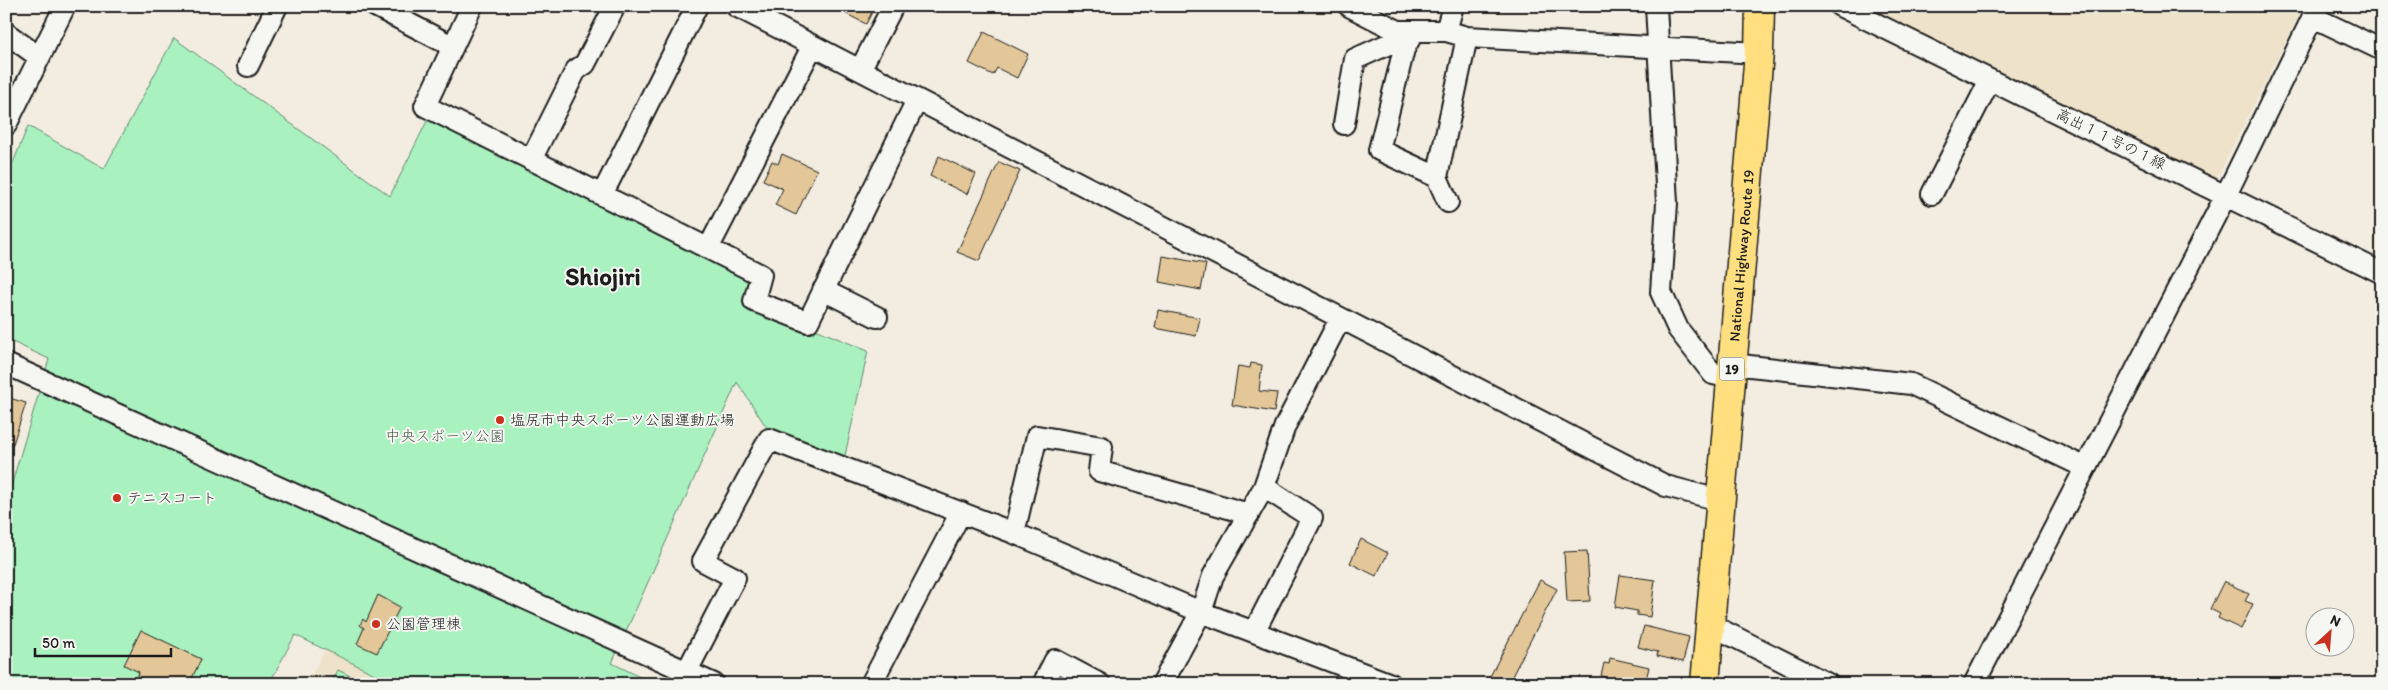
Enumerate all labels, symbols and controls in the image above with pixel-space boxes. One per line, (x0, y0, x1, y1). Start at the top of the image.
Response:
street label: 高出１１号の１線 (2053, 105, 2169, 173)
street label: National Highway Route 19 (1725, 169, 1758, 342)
district label: Shiojiri (565, 261, 641, 292)
road number: 19 (1720, 358, 1744, 380)
place label: 塩尻市中央スポーツ公園運動広場 (510, 411, 735, 429)
marker: 塩尻市中央スポーツ公園運動広場 (494, 414, 506, 426)
park label: 中央スポーツ公園 (385, 427, 505, 445)
place label: テニスコート (127, 489, 217, 507)
marker: テニスコート (111, 492, 123, 504)
north arrow (2306, 608, 2356, 658)
text: N (2328, 611, 2343, 630)
place label: 公園管理棟 (386, 615, 461, 633)
marker: 公園管理棟 (370, 618, 382, 630)
scale bar (35, 625, 171, 657)
text: 50 m (42, 634, 75, 652)

